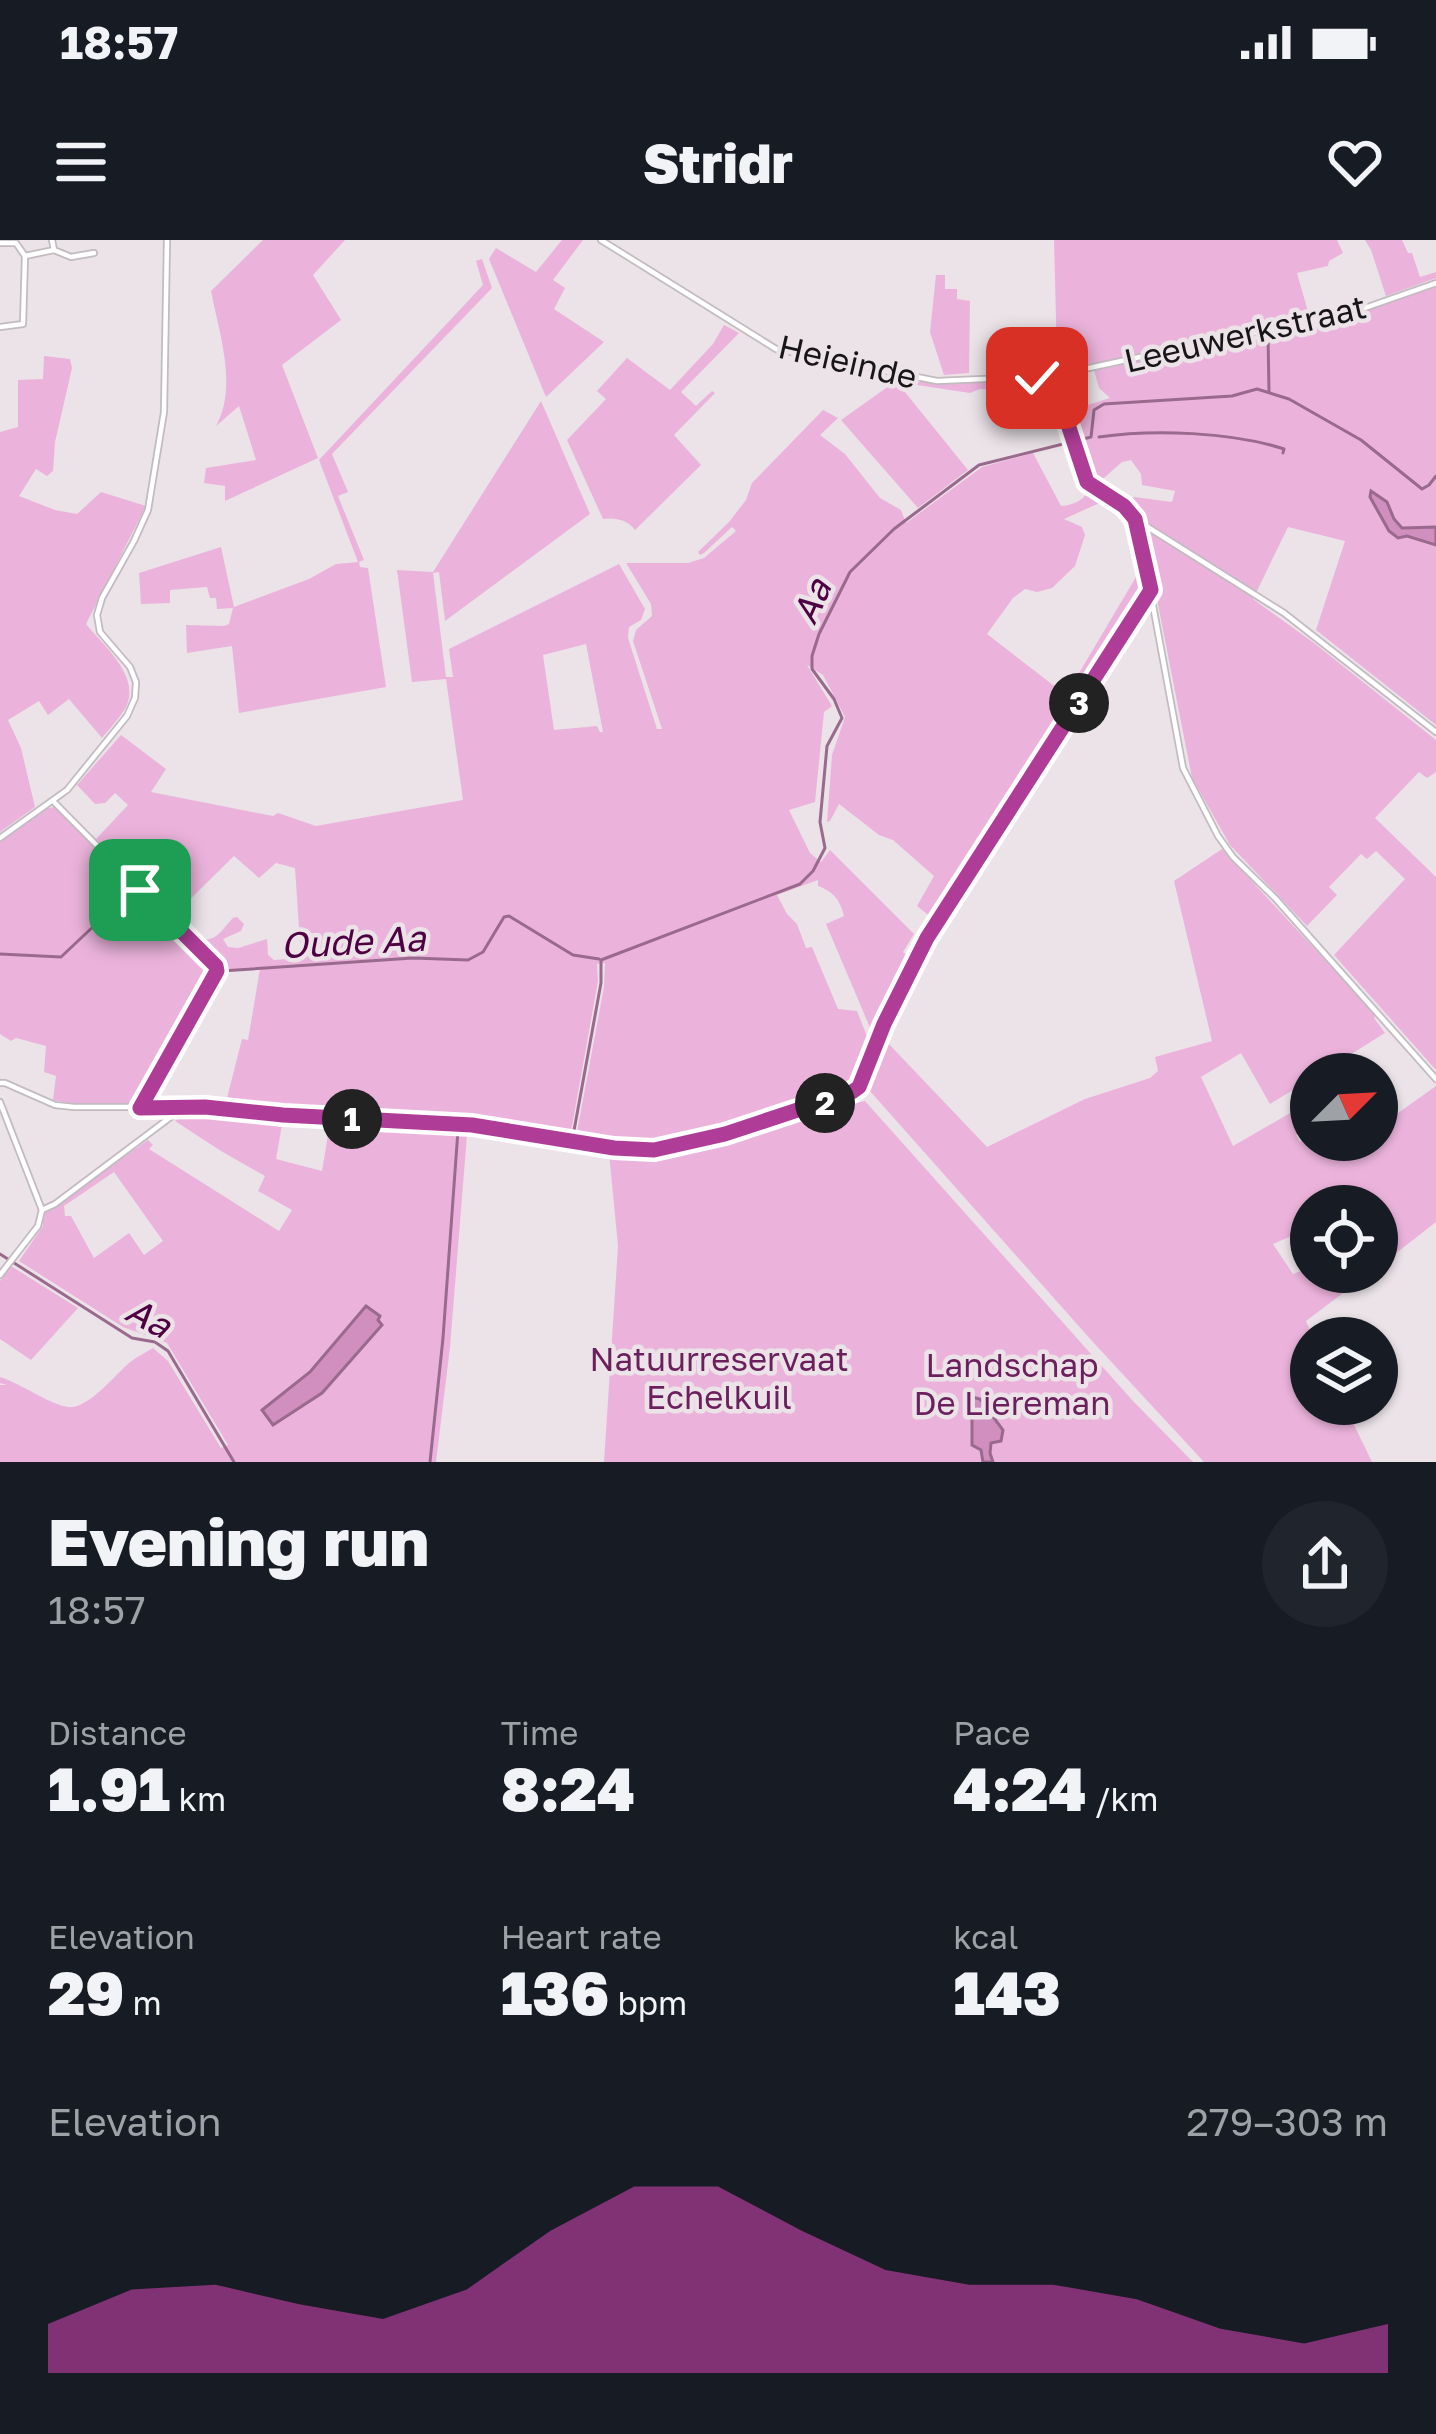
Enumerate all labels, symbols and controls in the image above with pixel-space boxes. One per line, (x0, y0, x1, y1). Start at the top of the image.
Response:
text: 18:57 (60, 15, 178, 69)
icon: menu (48, 129, 114, 195)
icon: heart (1322, 129, 1388, 195)
text: Stridr (643, 130, 793, 195)
street label: Leeuwerkstraat (1120, 286, 1370, 380)
street label: Heieinde (775, 326, 921, 396)
pin (986, 327, 1088, 429)
icon: check (1004, 345, 1070, 411)
water label: Aa (782, 570, 840, 630)
pin: 3 (1049, 673, 1109, 733)
text: 3 (1069, 683, 1089, 722)
pin (89, 839, 191, 941)
icon: arrive (107, 857, 173, 923)
water label: Oude Aa (280, 916, 428, 966)
north arrow (1290, 1053, 1398, 1161)
map controls (1290, 1053, 1398, 1425)
pin: 2 (795, 1073, 855, 1133)
text: 2 (815, 1083, 835, 1122)
pin: 1 (322, 1089, 382, 1149)
text: 1 (344, 1099, 361, 1138)
button: locate (1290, 1185, 1398, 1293)
water label: Aa (119, 1288, 180, 1347)
button: layers (1290, 1317, 1398, 1425)
park label: Natuurreservaat Echelkuil (589, 1339, 849, 1416)
park label: Landschap De Liereman (913, 1345, 1111, 1422)
text: Evening run (48, 1501, 429, 1581)
button: share (1262, 1501, 1388, 1627)
text: 18:57 (48, 1586, 146, 1633)
text: Distance (48, 1713, 187, 1752)
text: Time (501, 1713, 578, 1752)
text: Pace (953, 1713, 1030, 1752)
text: 1.91 (48, 1752, 170, 1824)
text: 8:24 (501, 1752, 635, 1824)
text: 4:24 (953, 1752, 1087, 1824)
text: km (170, 1779, 226, 1818)
text: /km (1087, 1779, 1158, 1818)
text: Elevation (48, 1917, 195, 1956)
text: Heart rate (501, 1917, 662, 1956)
text: kcal (953, 1917, 1019, 1956)
text: 29 (48, 1956, 124, 2028)
text: 136 (501, 1956, 609, 2028)
text: 143 (953, 1956, 1061, 2028)
text: m (124, 1983, 162, 2022)
text: bpm (609, 1983, 687, 2022)
text: Elevation (48, 2098, 221, 2145)
text: 279–303 m (1186, 2098, 1388, 2145)

